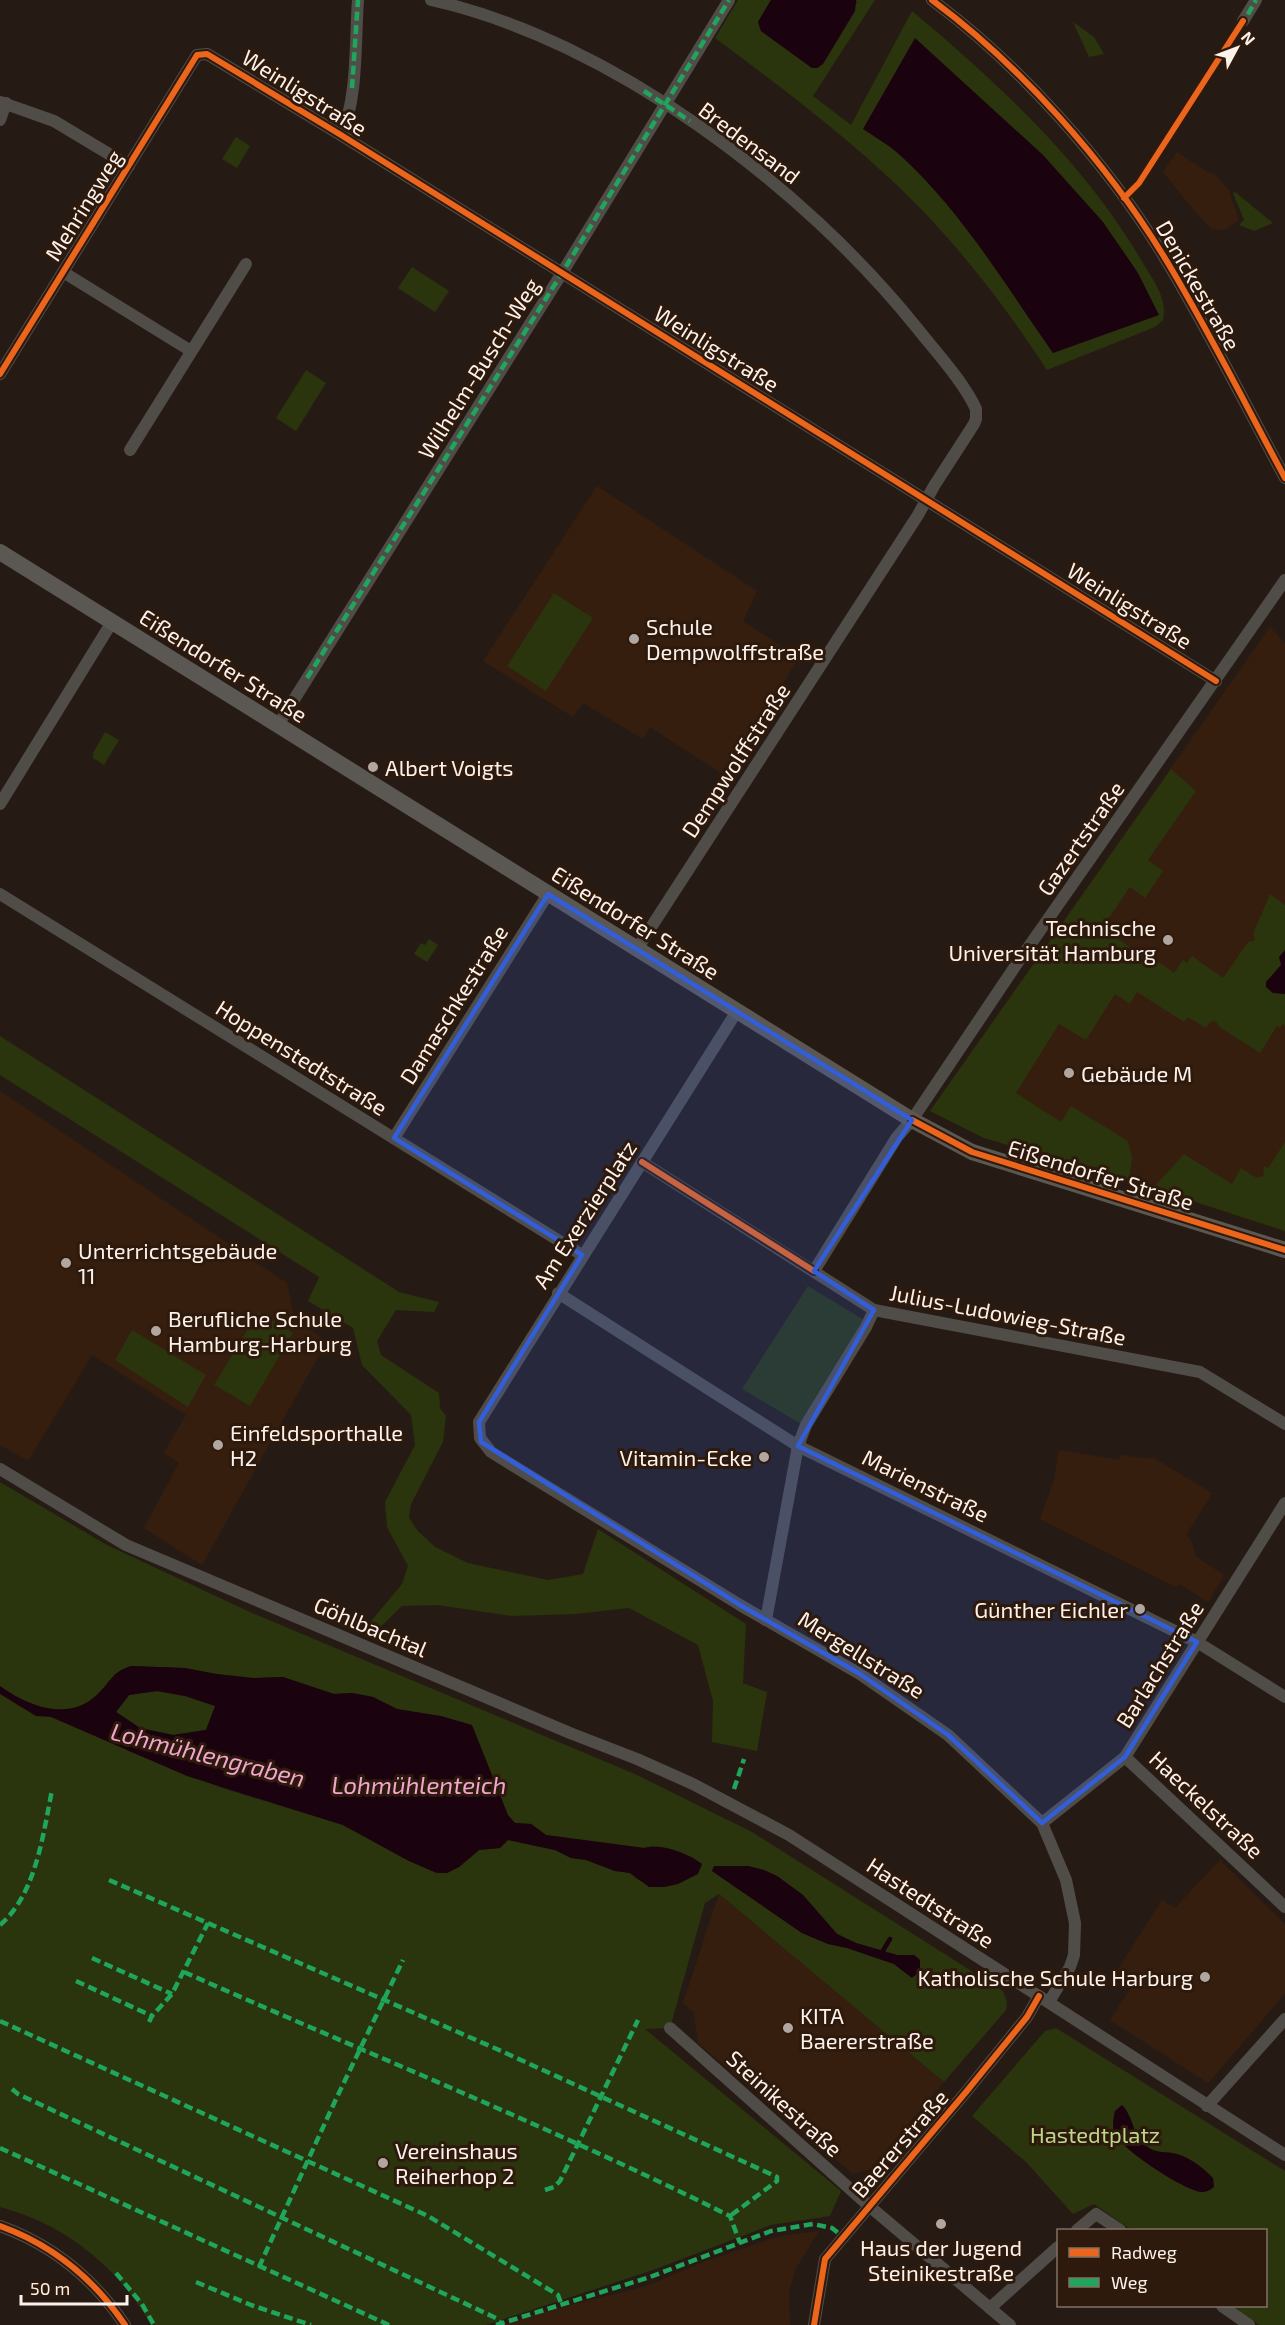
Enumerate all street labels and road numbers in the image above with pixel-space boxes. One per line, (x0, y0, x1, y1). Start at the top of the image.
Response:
street label: Weinligstraße (238, 43, 372, 141)
street label: Bredensand (694, 96, 806, 188)
street label: Mehringweg (39, 145, 127, 265)
street label: Denickestraße (1151, 216, 1247, 354)
street label: Wilhelm-Busch-Weg (412, 273, 544, 463)
street label: Weinligstraße (650, 299, 784, 397)
street label: Weinligstraße (1063, 556, 1197, 654)
street label: Eißendorfer Straße (135, 603, 313, 727)
street label: Dempwolffstraße (676, 678, 794, 842)
street label: Gazertstraße (1031, 776, 1129, 900)
street label: Eißendorfer Straße (547, 860, 725, 984)
street label: Damaschkestraße (394, 920, 512, 1088)
street label: Hoppenstedtstraße (212, 994, 392, 1120)
street label: Eißendorfer Straße (1005, 1133, 1197, 1215)
street label: Am Exerzierplatz (527, 1135, 641, 1293)
street label: Julius-Ludowieg-Straße (888, 1278, 1128, 1350)
street label: Marienstraße (859, 1443, 993, 1527)
street label: Göhlbachtal (310, 1590, 432, 1662)
street label: Barlachstraße (1110, 1596, 1208, 1732)
street label: Mergellstraße (794, 1605, 930, 1703)
street label: Haeckelstraße (1145, 1745, 1269, 1863)
street label: Hastedtstraße (863, 1851, 999, 1953)
street label: Steinikestraße (722, 2045, 848, 2161)
street label: Baererstraße (845, 2084, 953, 2202)

